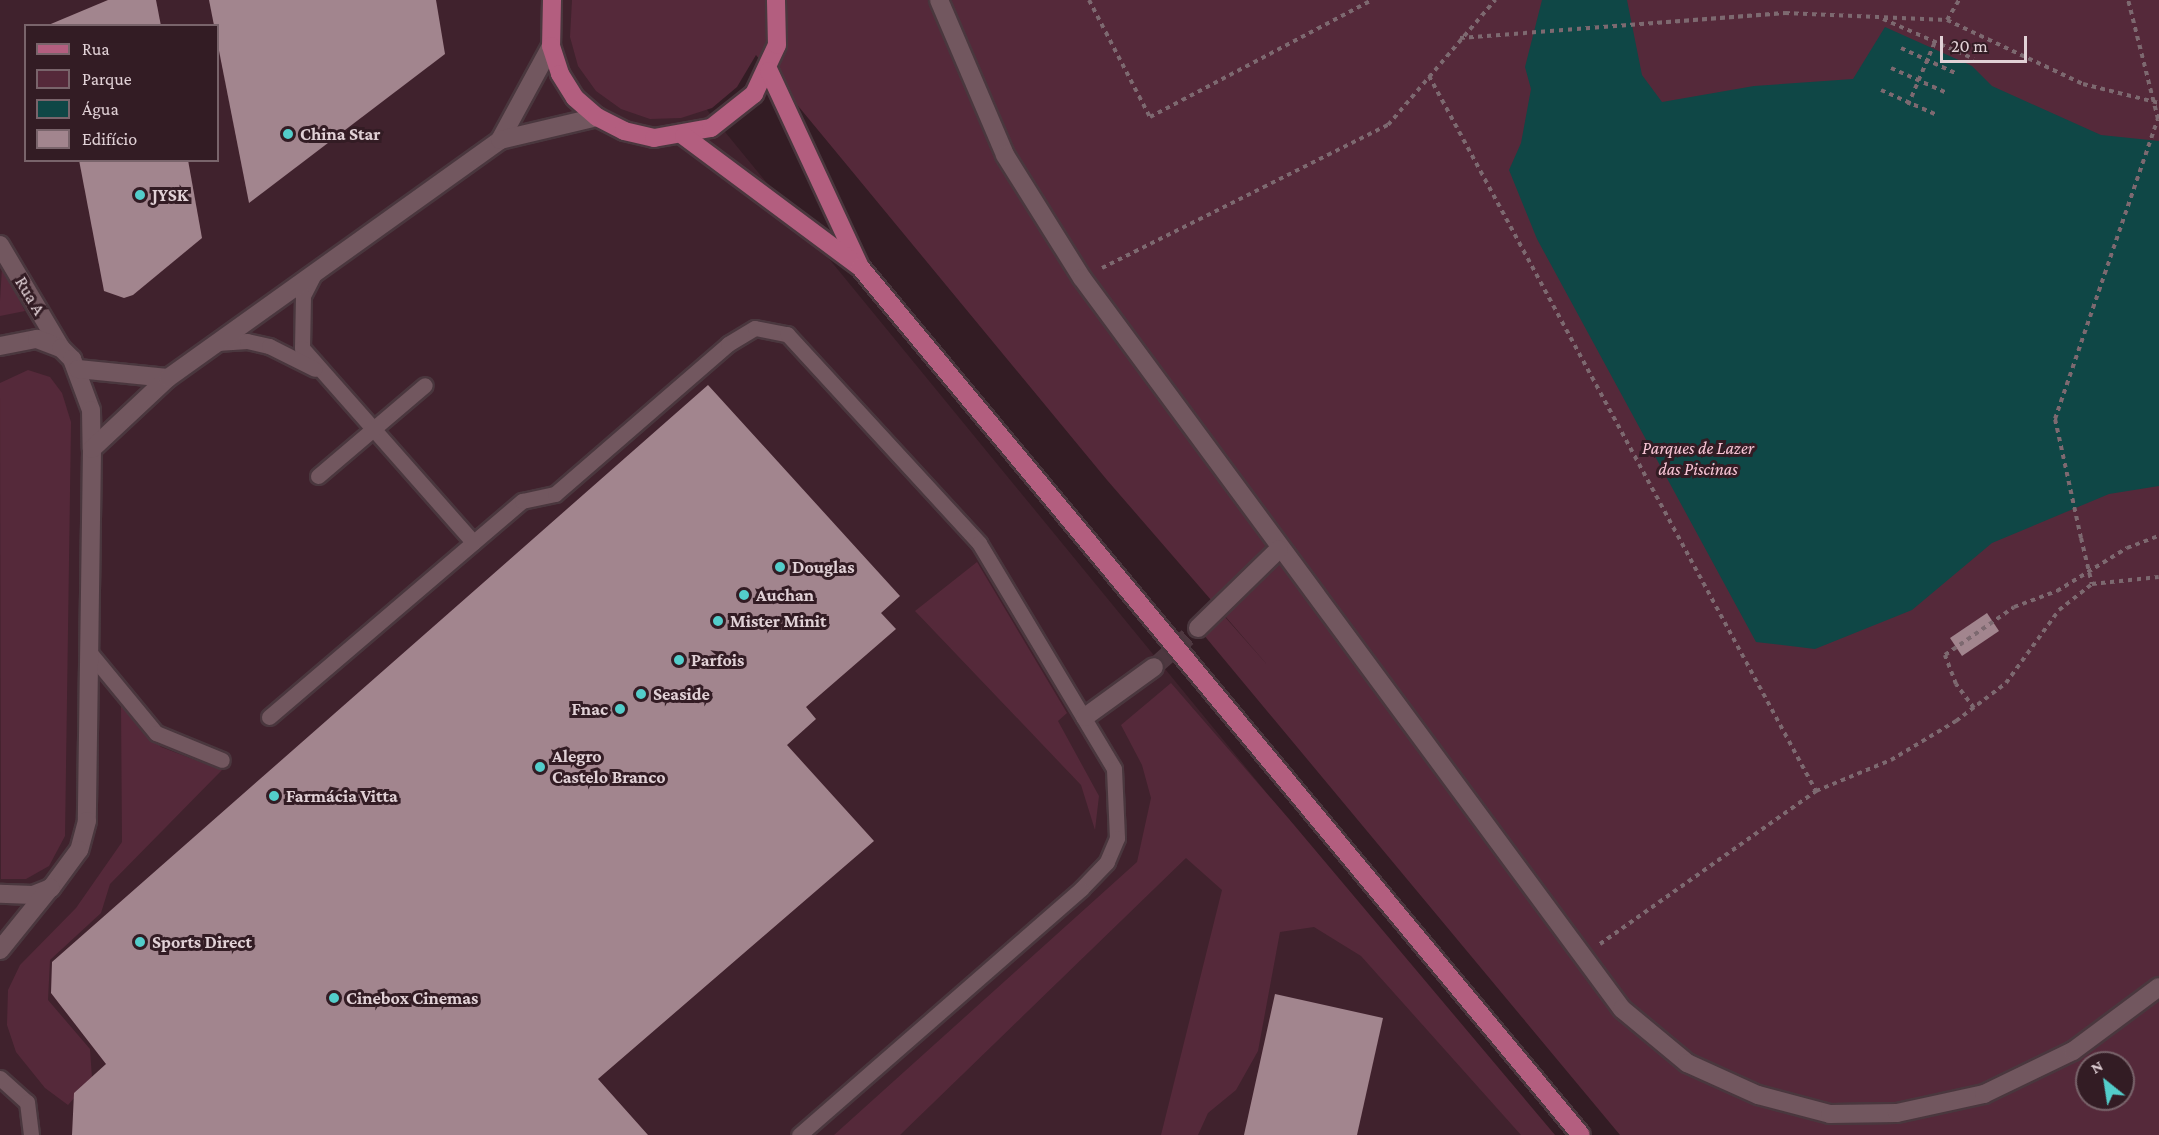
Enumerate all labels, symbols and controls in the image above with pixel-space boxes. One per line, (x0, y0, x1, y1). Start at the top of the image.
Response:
legend (24, 24, 219, 162)
scale bar (1943, 24, 2030, 62)
text: 20 m (1951, 36, 1988, 56)
text: Rua (82, 39, 110, 59)
text: Parque (82, 69, 132, 89)
text: Água (82, 99, 119, 119)
place label: China Star (300, 123, 380, 145)
marker: China Star (281, 127, 295, 141)
text: Edifício (82, 129, 137, 149)
place label: JYSK (152, 184, 188, 206)
marker: JYSK (133, 188, 147, 202)
street label: Rua A (10, 273, 50, 319)
park label: Parques de Lazer das Piscinas (1642, 438, 1754, 480)
place label: Douglas (792, 556, 854, 578)
marker: Douglas (773, 560, 787, 574)
place label: Auchan (756, 584, 814, 606)
marker: Auchan (737, 588, 751, 602)
place label: Mister Minit (730, 610, 826, 632)
marker: Mister Minit (711, 614, 725, 628)
place label: Parfois (691, 649, 744, 671)
marker: Parfois (672, 653, 686, 667)
place label: Seaside (653, 683, 710, 705)
marker: Seaside (634, 687, 648, 701)
place label: Fnac (572, 698, 608, 720)
marker: Fnac (613, 702, 627, 716)
place label: Alegro Castelo Branco (552, 746, 666, 789)
marker: Alegro Castelo Branco (533, 760, 547, 774)
place label: Farmácia Vitta (286, 785, 398, 807)
marker: Farmácia Vitta (267, 789, 281, 803)
place label: Sports Direct (152, 931, 252, 953)
marker: Sports Direct (133, 935, 147, 949)
place label: Cinebox Cinemas (346, 987, 478, 1009)
marker: Cinebox Cinemas (327, 991, 341, 1005)
north arrow (2075, 1051, 2135, 1111)
text: N (2088, 1057, 2106, 1077)

